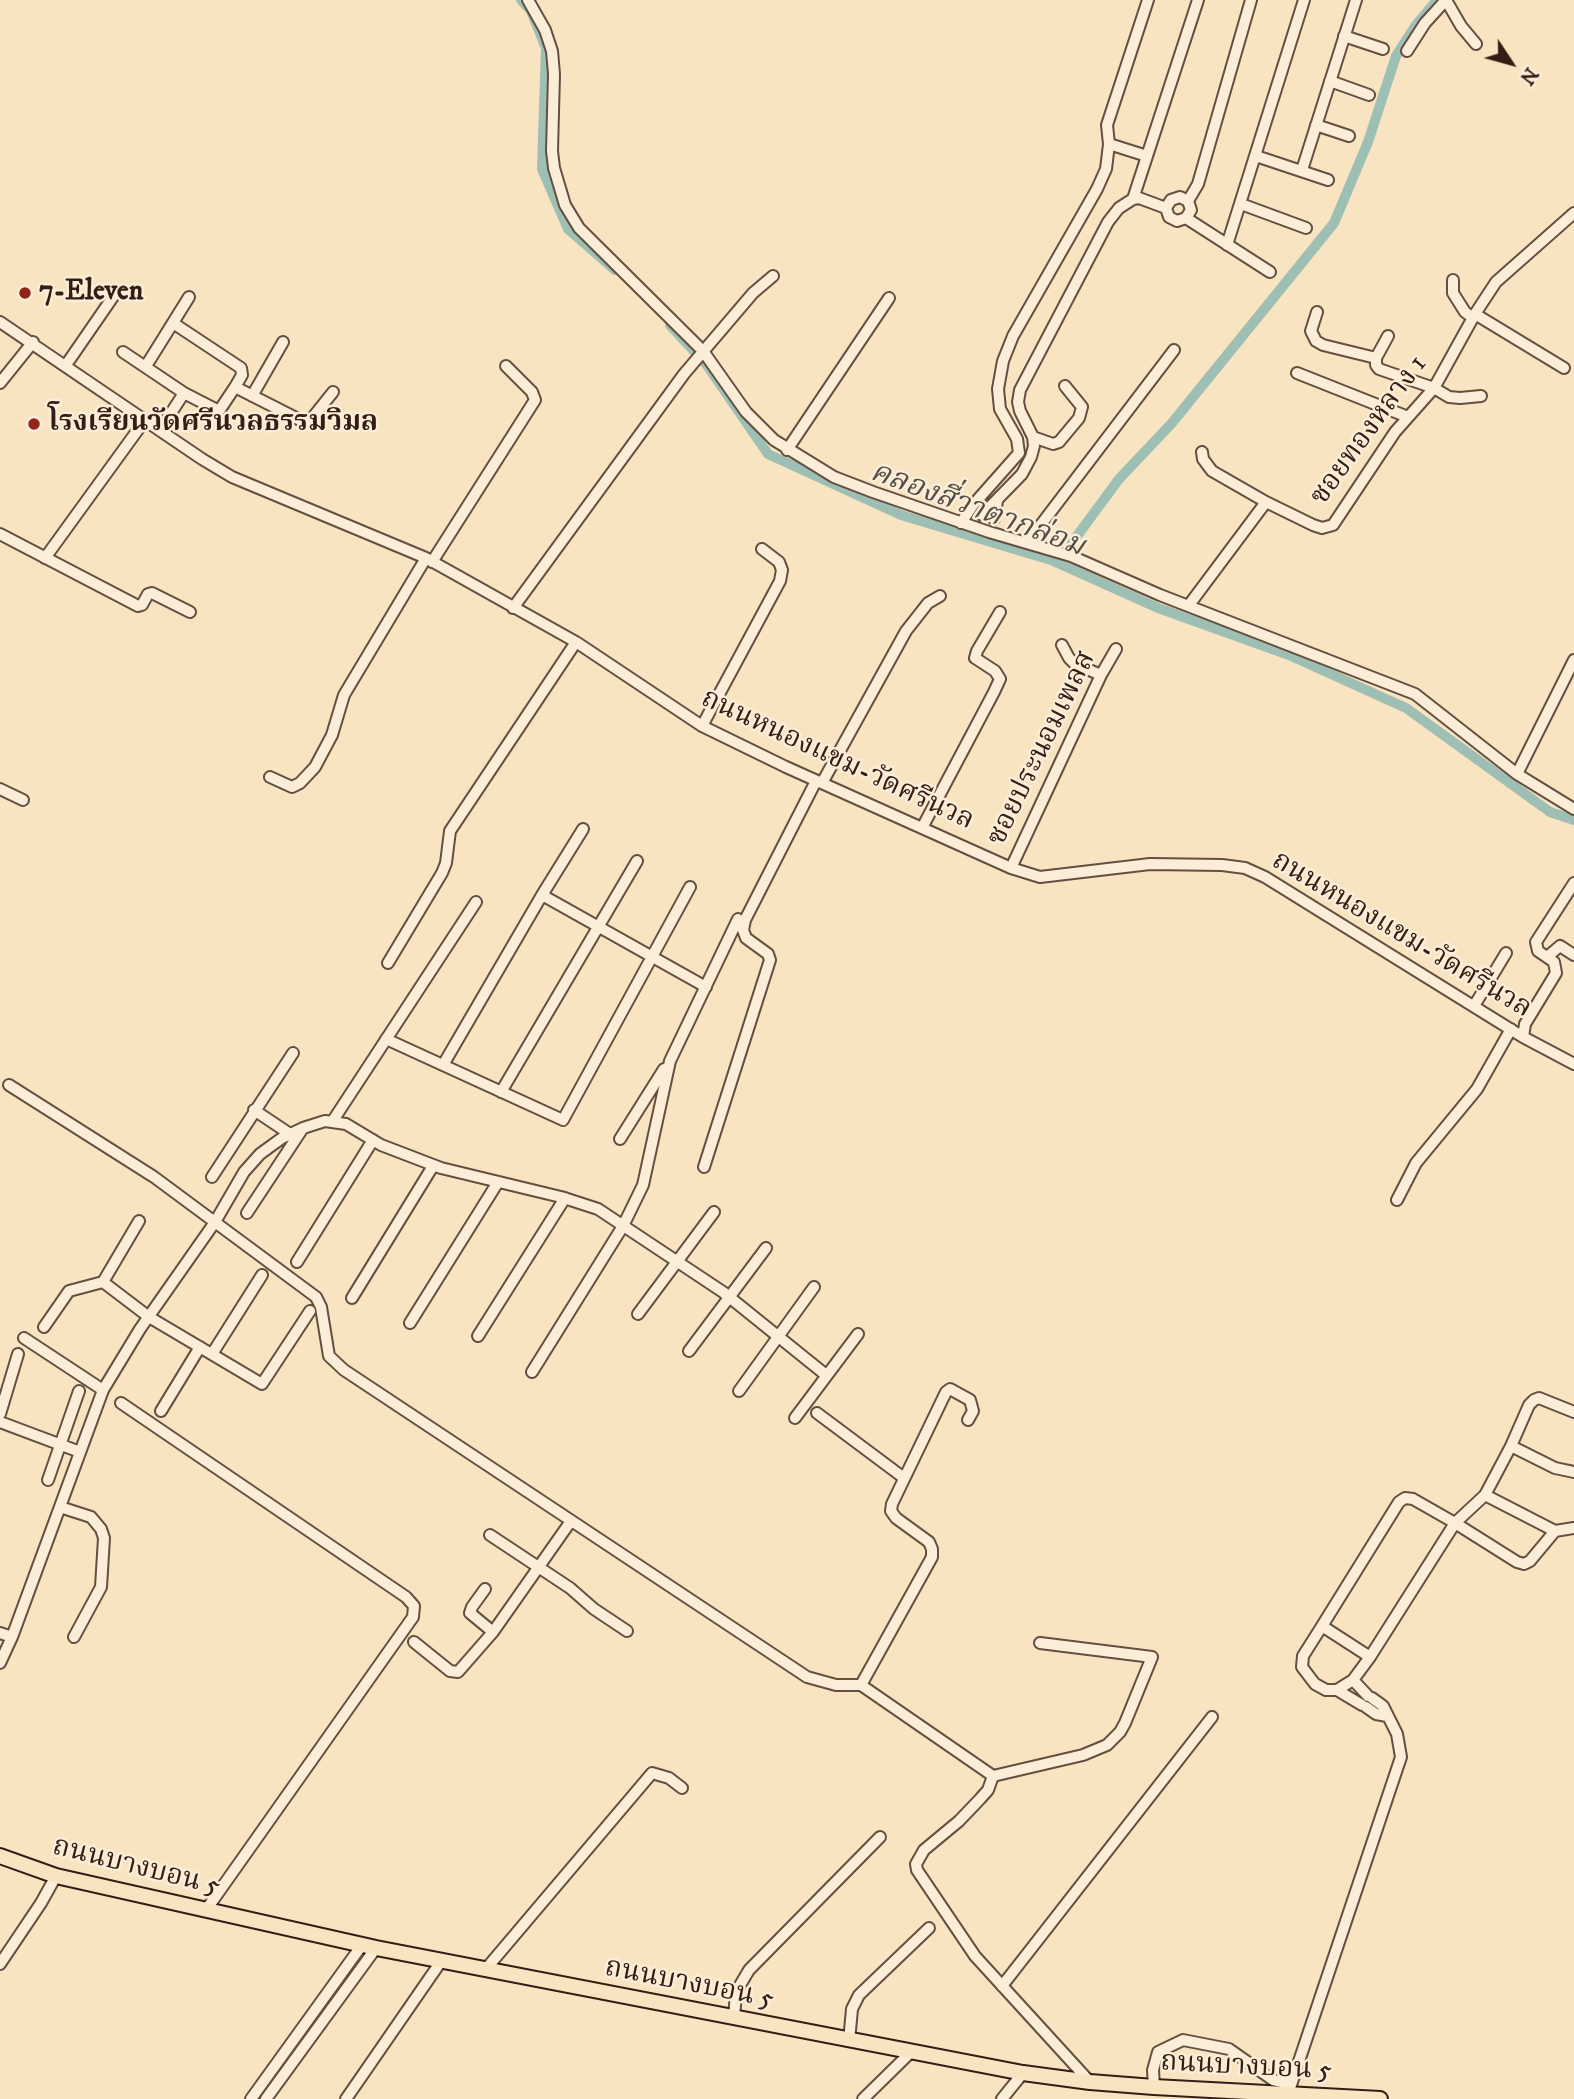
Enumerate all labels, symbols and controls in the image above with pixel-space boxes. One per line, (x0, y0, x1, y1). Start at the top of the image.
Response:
north arrow (1476, 28, 1546, 98)
text: N (1515, 63, 1542, 89)
place label: 7-Eleven (39, 276, 143, 310)
marker: 7-Eleven (17, 285, 33, 301)
street label: ซอยทองหลาง 1 (1304, 350, 1436, 512)
place label: โรงเรียนวัดศรีนวลธรรมวิมล (48, 407, 378, 441)
marker: โรงเรียนวัดศรีนวลธรรมวิมล (26, 416, 42, 432)
water label: คลองสี่วาตากล่อม (865, 456, 1089, 566)
street label: ซอยประนอมเพลส (981, 646, 1105, 852)
street label: ถนนหนองแขม-วัดศรีนวล (695, 683, 979, 839)
street label: ถนนหนองแขม-วัดศรีนวล (1265, 845, 1537, 1027)
street label: ถนนบางบอน 5 (49, 1831, 223, 1905)
street label: ถนนบางบอน 5 (602, 1952, 776, 2018)
street label: ถนนบางบอน 5 (1159, 2047, 1333, 2089)

